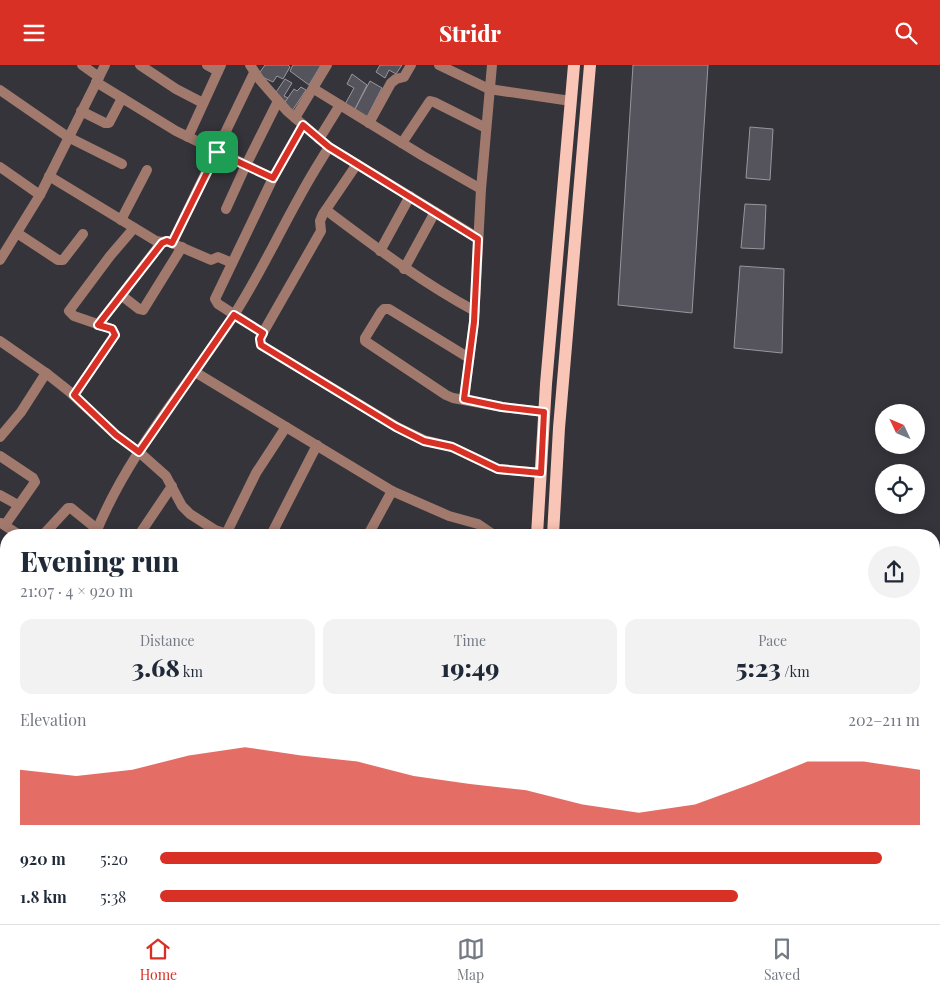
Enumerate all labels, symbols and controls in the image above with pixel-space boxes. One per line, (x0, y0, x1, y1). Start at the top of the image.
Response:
text: Stridr (439, 18, 501, 48)
icon: menu (20, 19, 48, 47)
icon: search (892, 19, 920, 47)
pin (196, 131, 238, 173)
icon: arrive (203, 138, 231, 166)
north arrow (875, 404, 925, 454)
map controls (875, 404, 925, 514)
button: locate (875, 464, 925, 514)
text: Evening run (20, 542, 179, 579)
button: share (868, 546, 920, 598)
text: 21:07 · 4 × 920 m (20, 580, 133, 601)
text: Distance (140, 631, 195, 650)
text: Time (454, 631, 486, 650)
text: Pace (758, 631, 787, 650)
text: 3.68 (132, 650, 180, 683)
text: 19:49 (441, 650, 499, 683)
text: 5:23 (736, 650, 781, 683)
text: km (180, 662, 203, 681)
text: /km (781, 662, 810, 681)
text: Elevation (20, 709, 87, 730)
text: 202–211 m (848, 709, 920, 730)
text: 920 m (20, 848, 66, 869)
text: 5:20 (100, 848, 128, 869)
text: 1.8 km (20, 886, 67, 907)
text: 5:38 (100, 886, 126, 907)
tab: Home (140, 935, 177, 984)
tab: Map (457, 935, 485, 984)
tab: Saved (764, 935, 800, 984)

